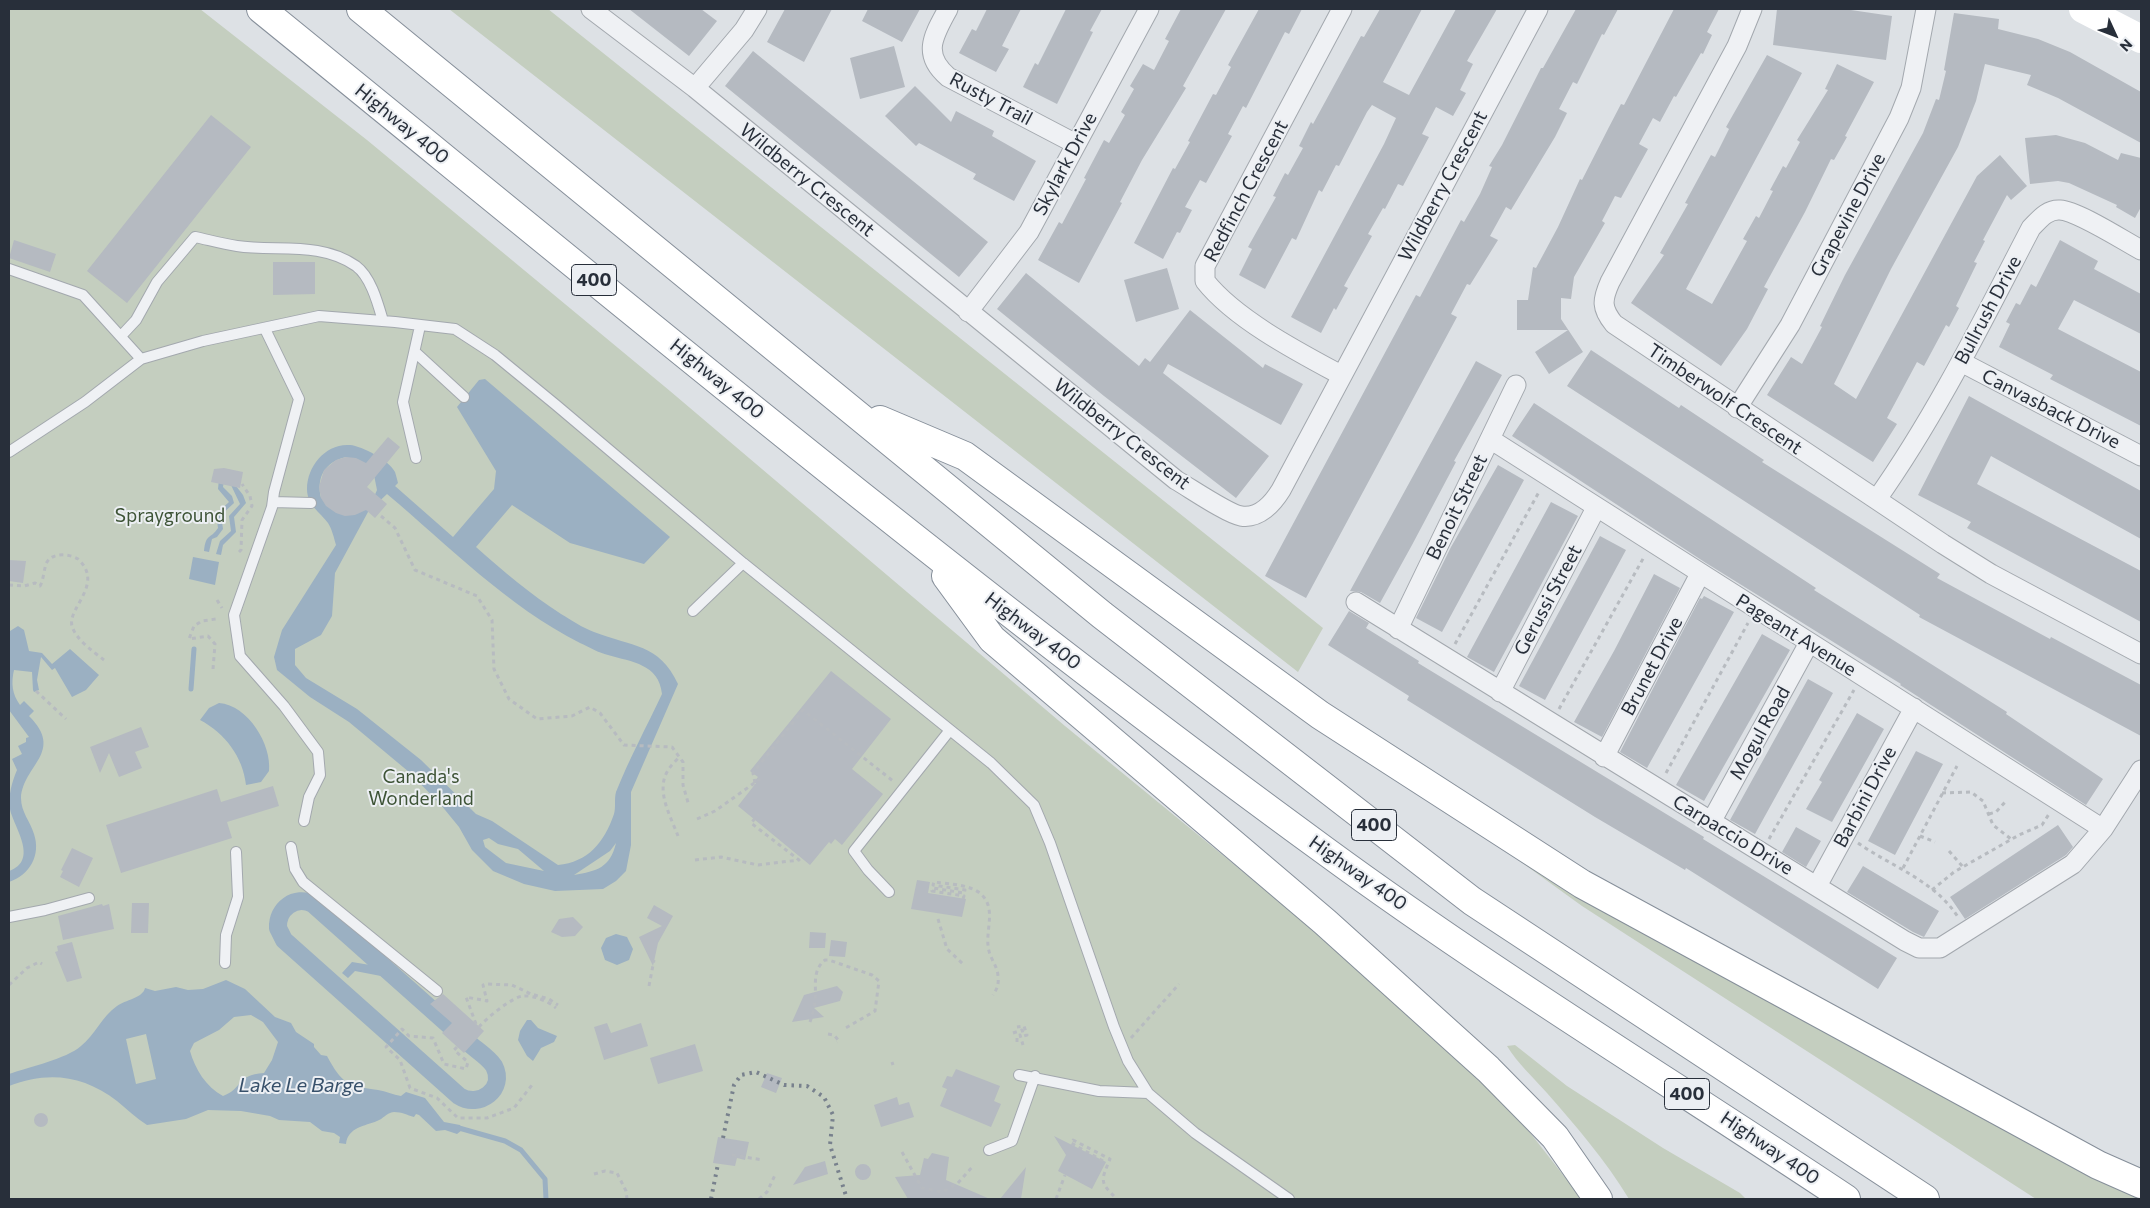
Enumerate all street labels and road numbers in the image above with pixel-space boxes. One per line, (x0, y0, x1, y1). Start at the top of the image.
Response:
street label: Rusty Trail (946, 68, 1036, 130)
street label: Highway 400 (350, 79, 454, 169)
street label: Wildberry Crescent (1394, 107, 1492, 265)
street label: Skylark Drive (1028, 109, 1102, 219)
street label: Redfinch Crescent (1199, 116, 1293, 266)
street label: Wildberry Crescent (735, 119, 879, 241)
street label: Grapevine Drive (1806, 149, 1890, 281)
street label: Bullrush Drive (1950, 252, 2026, 368)
road number: 400 (572, 264, 616, 296)
street label: Highway 400 (665, 334, 769, 424)
street label: Timberwolf Crescent (1643, 339, 1807, 459)
street label: Canvasback Drive (1978, 364, 2124, 454)
street label: Wildberry Crescent (1049, 374, 1195, 494)
street label: Benoit Street (1422, 451, 1492, 563)
street label: Gerussi Street (1509, 541, 1587, 659)
street label: Highway 400 (980, 587, 1086, 675)
street label: Pageant Avenue (1732, 589, 1860, 681)
street label: Brunet Drive (1616, 613, 1688, 719)
street label: Mogul Road (1725, 682, 1795, 784)
street label: Barbini Drive (1829, 743, 1901, 851)
street label: Carpaccio Drive (1669, 790, 1797, 880)
road number: 400 (1352, 810, 1396, 840)
street label: Highway 400 (1305, 831, 1411, 915)
road number: 400 (1664, 1078, 1710, 1110)
street label: Highway 400 (1716, 1107, 1824, 1189)

